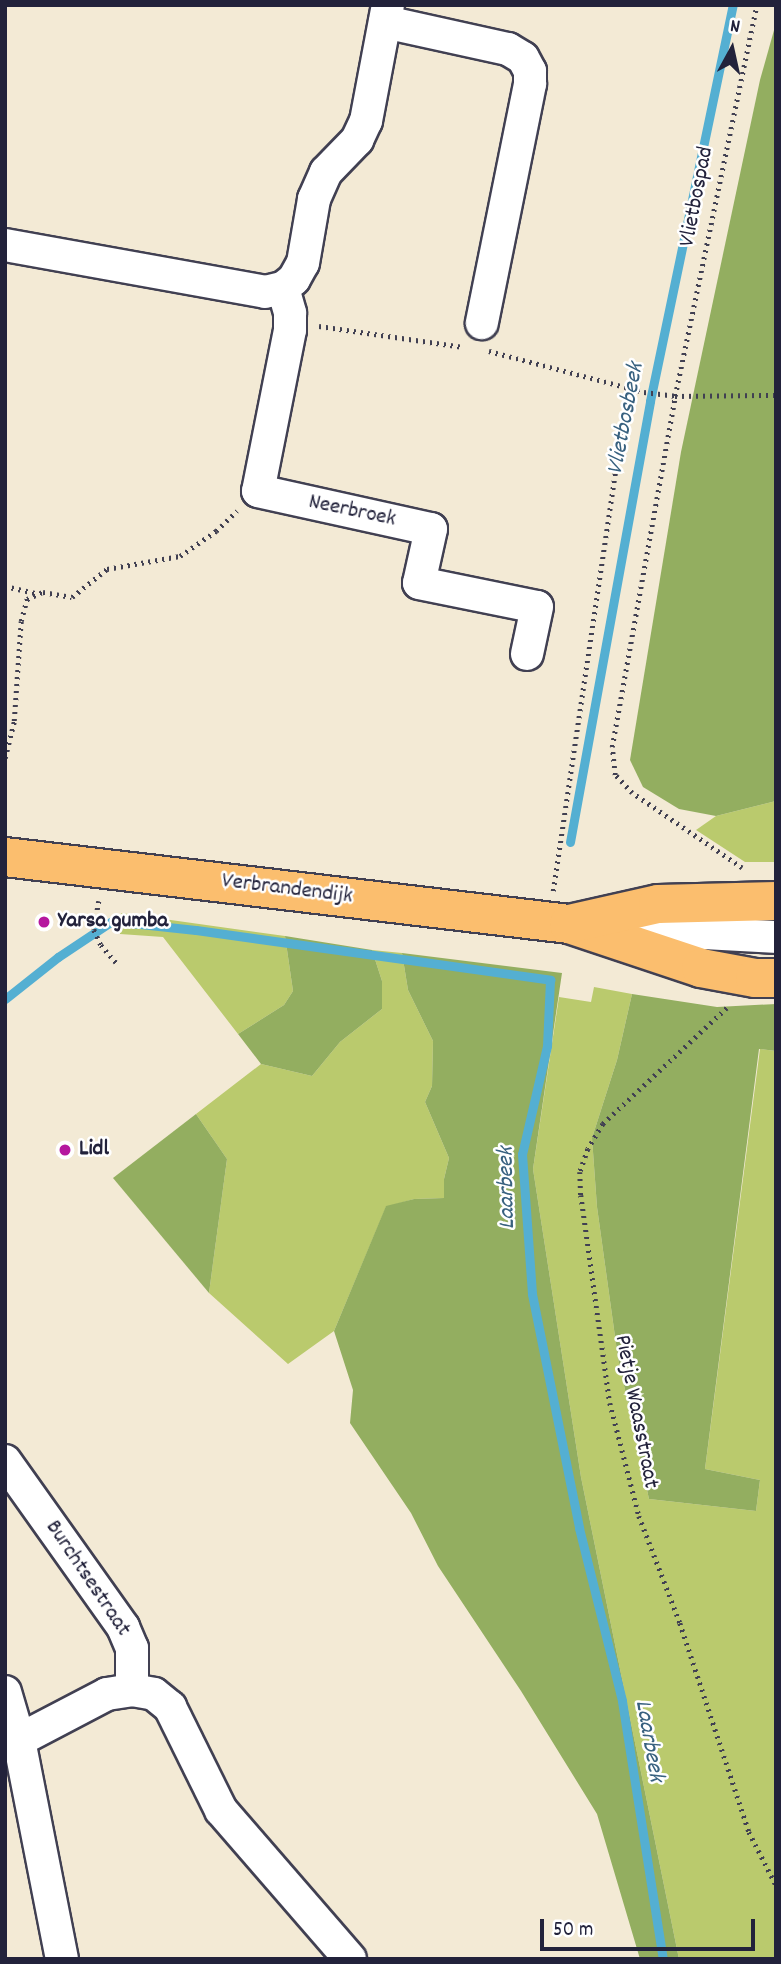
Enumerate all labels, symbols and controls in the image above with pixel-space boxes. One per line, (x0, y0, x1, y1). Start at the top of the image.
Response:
north arrow (697, 14, 767, 84)
text: N (728, 14, 742, 42)
street label: Vlietbospad (675, 145, 721, 249)
water label: Vlietbosbeek (602, 360, 652, 478)
street label: Neerbroek (306, 489, 398, 535)
street label: Verbrandendijk (220, 868, 354, 912)
place label: Yarsa gumba (58, 908, 168, 936)
marker: Yarsa gumba (36, 914, 52, 930)
place label: Lidl (79, 1136, 109, 1164)
marker: Lidl (57, 1142, 73, 1158)
water label: Laarbeek (493, 1146, 523, 1230)
street label: Pietje Waasstraat (607, 1333, 663, 1491)
street label: Burchtsestraat (38, 1516, 136, 1642)
water label: Laarbeek (627, 1698, 669, 1784)
scale bar (543, 1904, 758, 1948)
text: 50 m (553, 1916, 593, 1946)

